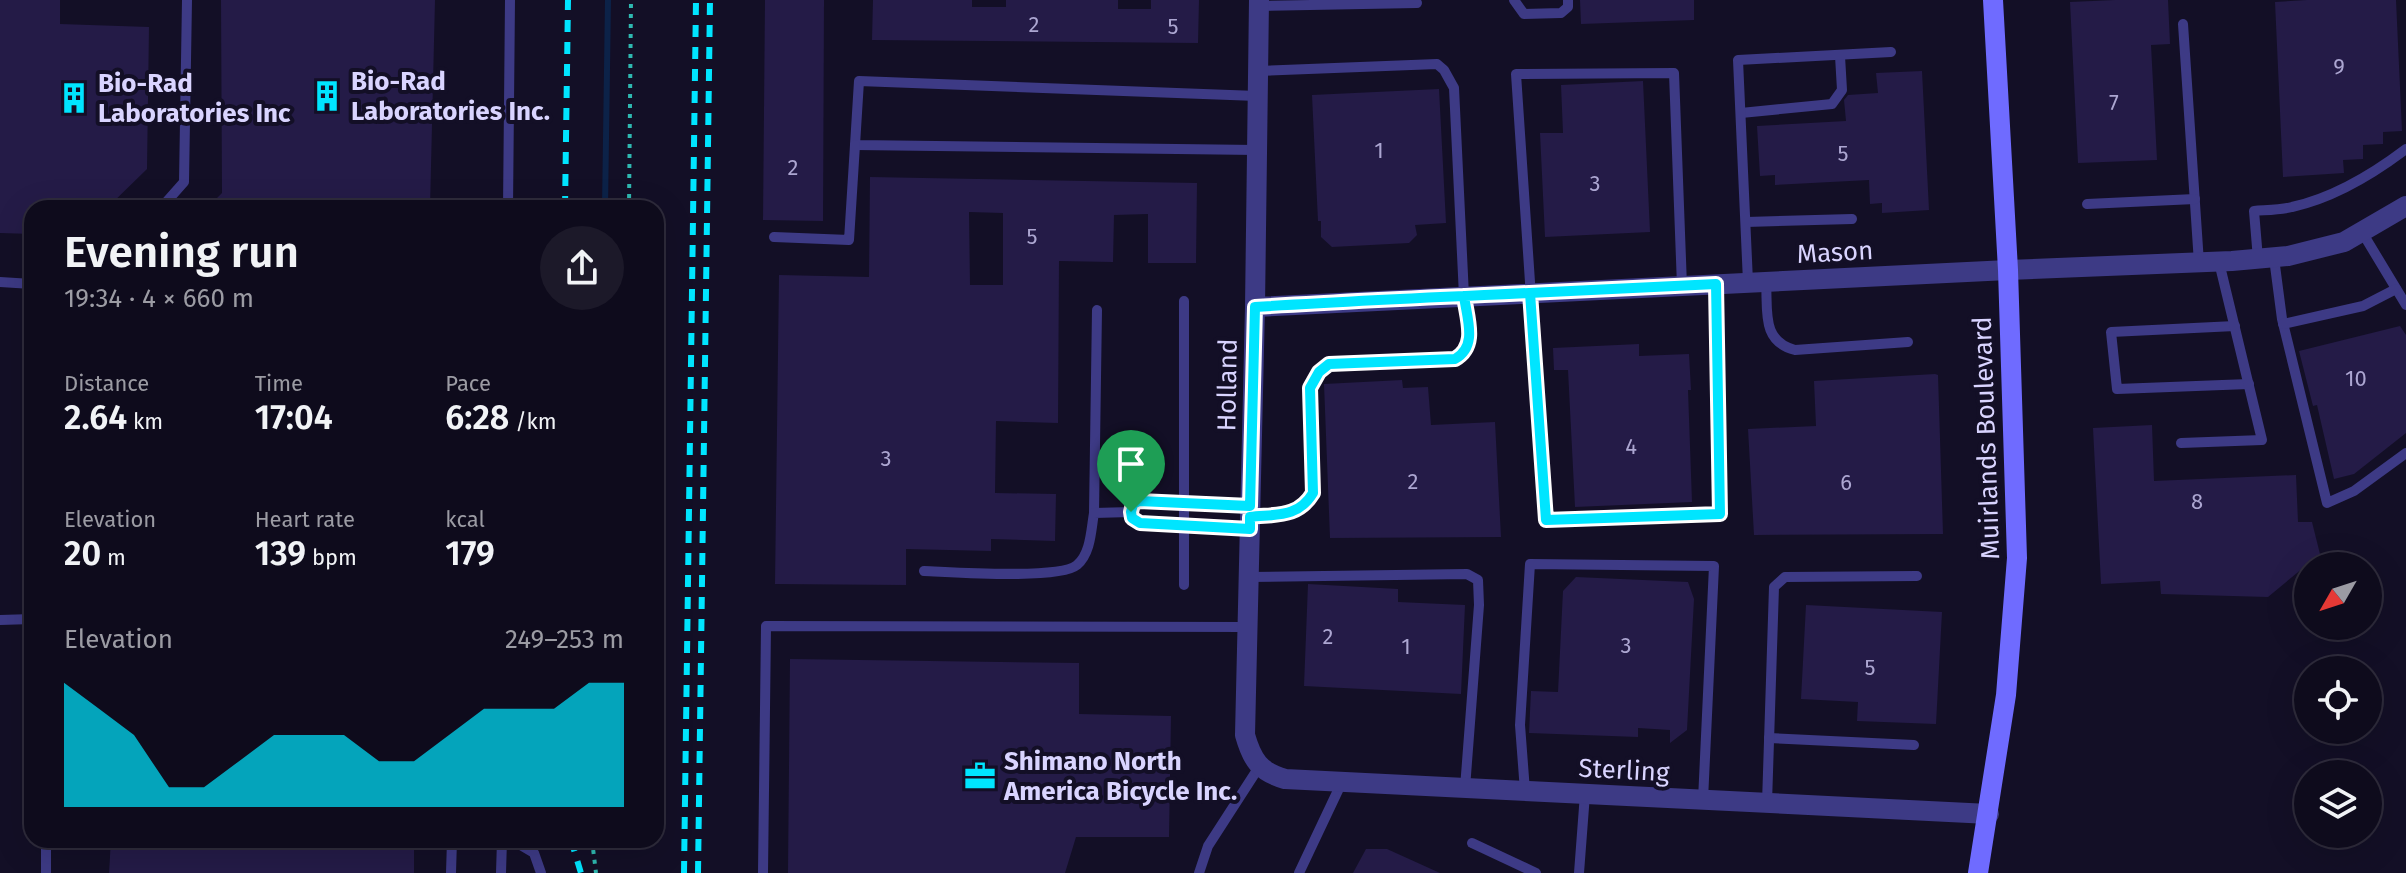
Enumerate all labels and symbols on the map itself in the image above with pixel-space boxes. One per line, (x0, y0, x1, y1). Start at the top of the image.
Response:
house number: 2 (1029, 11, 1039, 38)
house number: 5 (1167, 13, 1179, 40)
house number: 9 (2333, 53, 2345, 80)
place label: Bio-Rad Laboratories Inc. (351, 66, 550, 127)
place label: Bio-Rad Laboratories Inc (98, 68, 291, 129)
building icon: Bio-Rad Laboratories Inc. (310, 79, 344, 113)
building icon: Bio-Rad Laboratories Inc (57, 81, 91, 115)
house number: 7 (2109, 89, 2119, 116)
house number: 1 (1374, 137, 1384, 164)
house number: 5 (1837, 140, 1849, 167)
house number: 2 (788, 154, 798, 181)
house number: 3 (1590, 170, 1600, 197)
house number: 5 (1026, 223, 1038, 250)
street label: Mason (1796, 235, 1874, 270)
street label: Muirlands Boulevard (1967, 316, 2006, 560)
street label: Holland (1211, 338, 1244, 432)
house number: 10 (2345, 365, 2367, 392)
pin (1097, 430, 1165, 512)
house number: 4 (1625, 433, 1637, 460)
house number: 3 (881, 445, 891, 472)
house number: 2 (1408, 468, 1418, 495)
house number: 6 (1840, 469, 1852, 496)
house number: 8 (2191, 488, 2203, 515)
north arrow (2294, 552, 2382, 640)
house number: 2 (1323, 623, 1333, 650)
house number: 3 (1621, 632, 1631, 659)
house number: 1 (1401, 633, 1411, 660)
house number: 5 (1864, 654, 1876, 681)
place label: Shimano North America Bicycle Inc. (1003, 746, 1237, 807)
street label: Sterling (1578, 753, 1671, 788)
office icon: Shimano North America Bicycle Inc. (963, 759, 997, 793)

